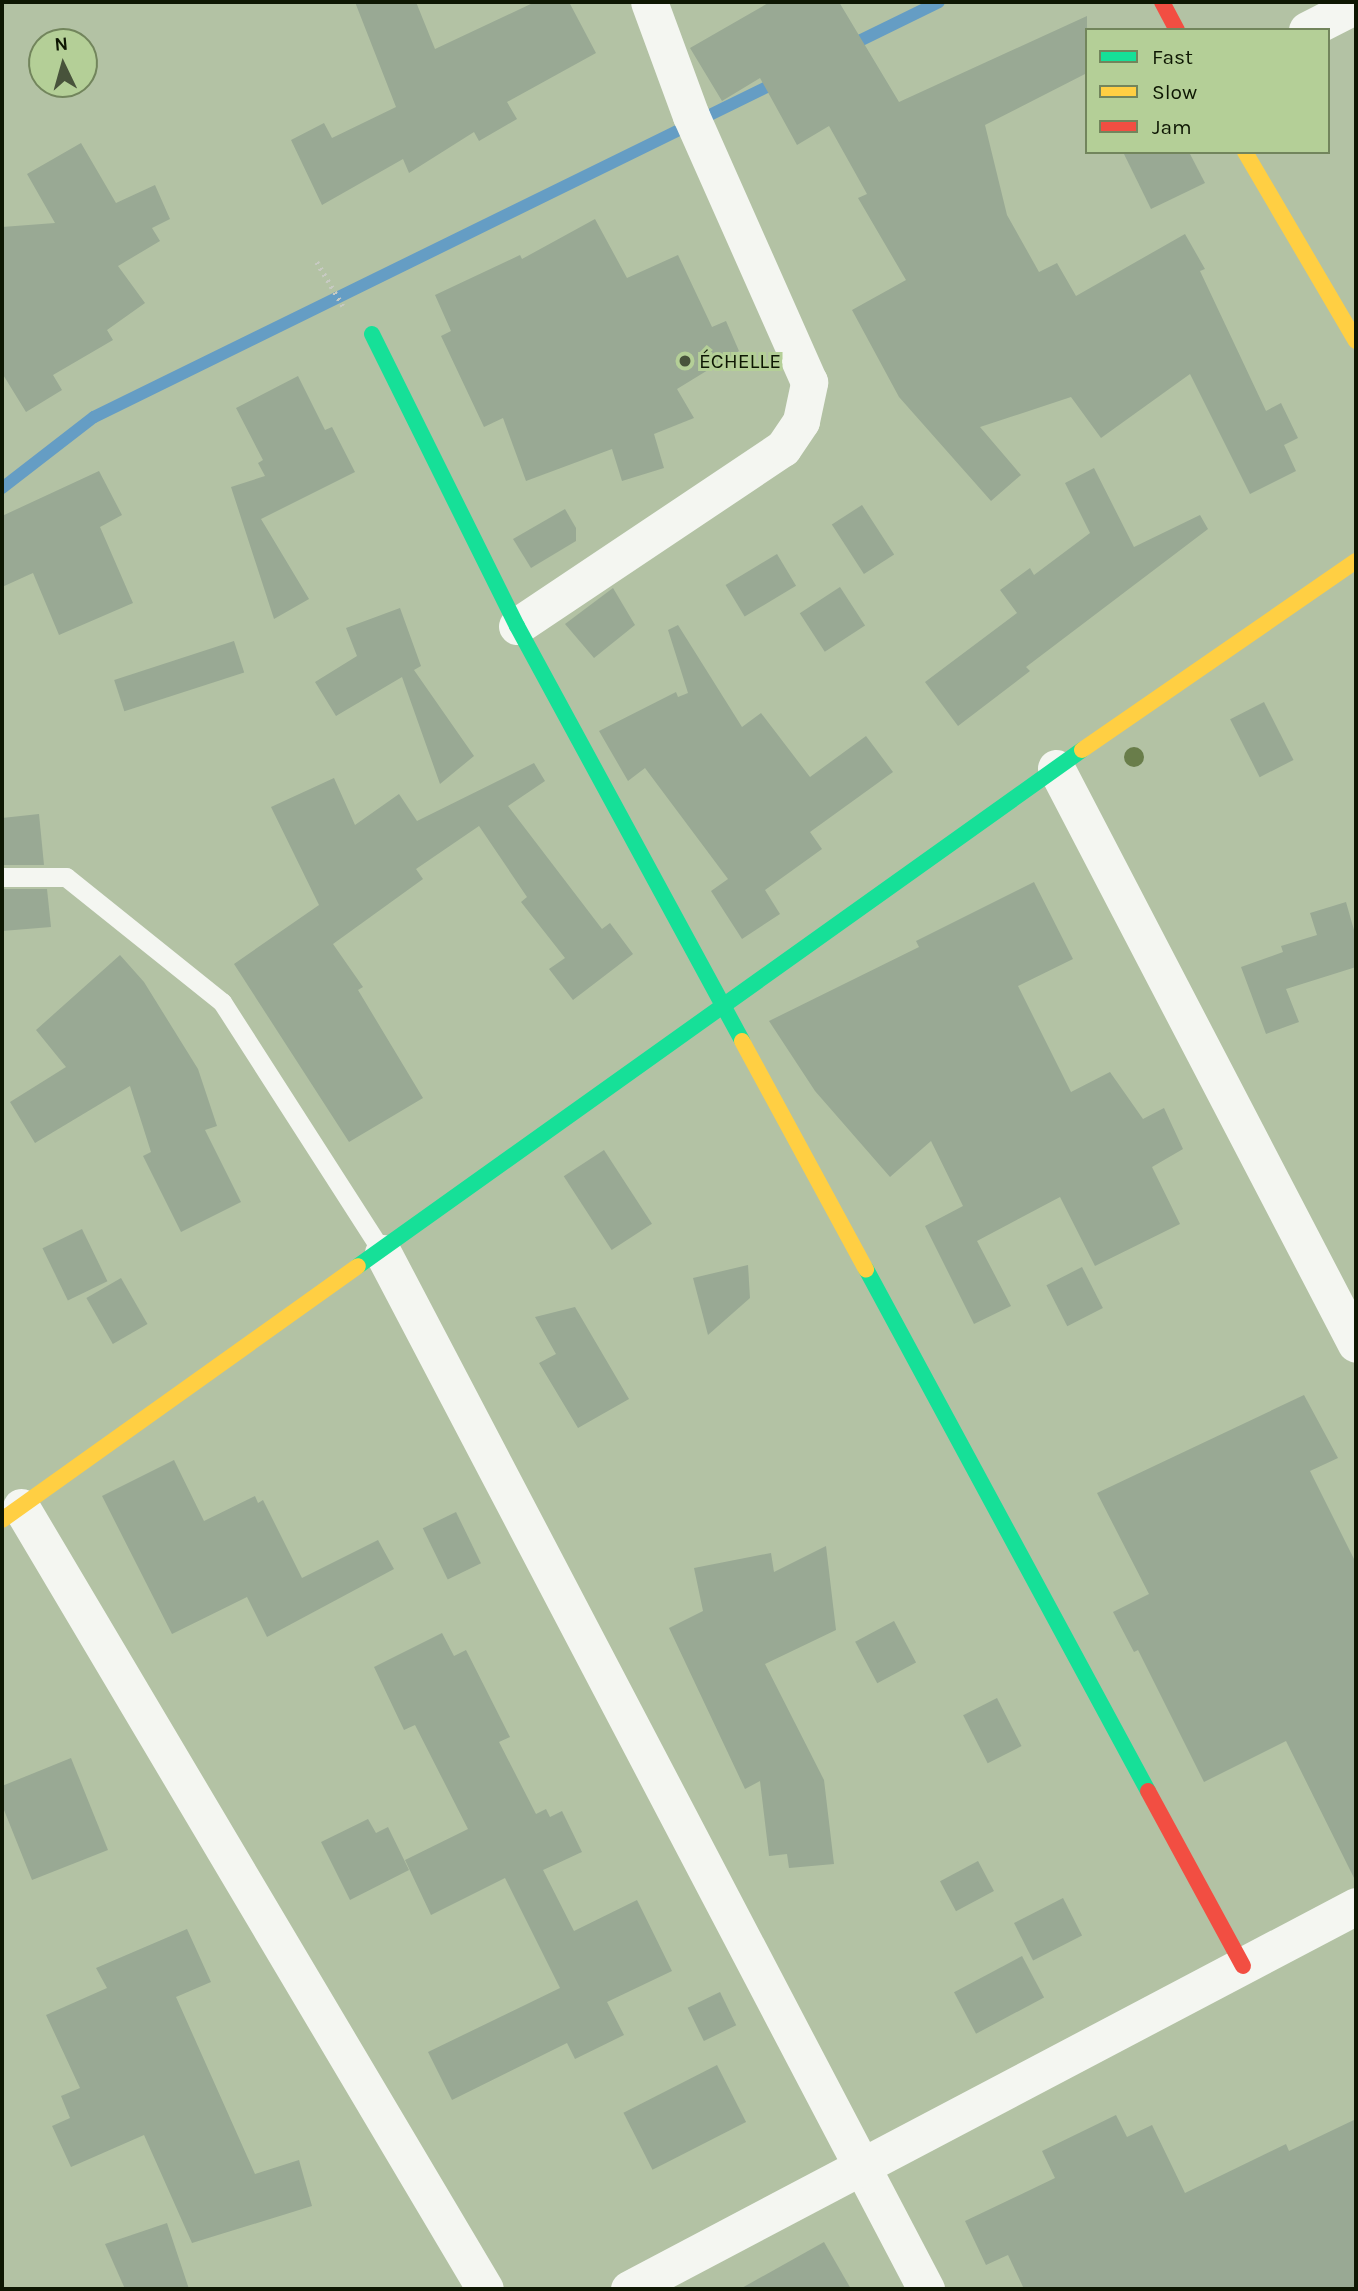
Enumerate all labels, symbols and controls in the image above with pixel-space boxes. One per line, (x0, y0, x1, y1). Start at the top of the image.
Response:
north arrow (28, 28, 98, 98)
legend (1085, 28, 1330, 154)
text: N (54, 33, 69, 56)
text: Fast (1152, 45, 1193, 69)
text: Slow (1152, 80, 1197, 104)
text: Jam (1152, 115, 1192, 139)
place label: ÉCHELLE (699, 348, 781, 374)
marker: ÉCHELLE (677, 353, 693, 369)

